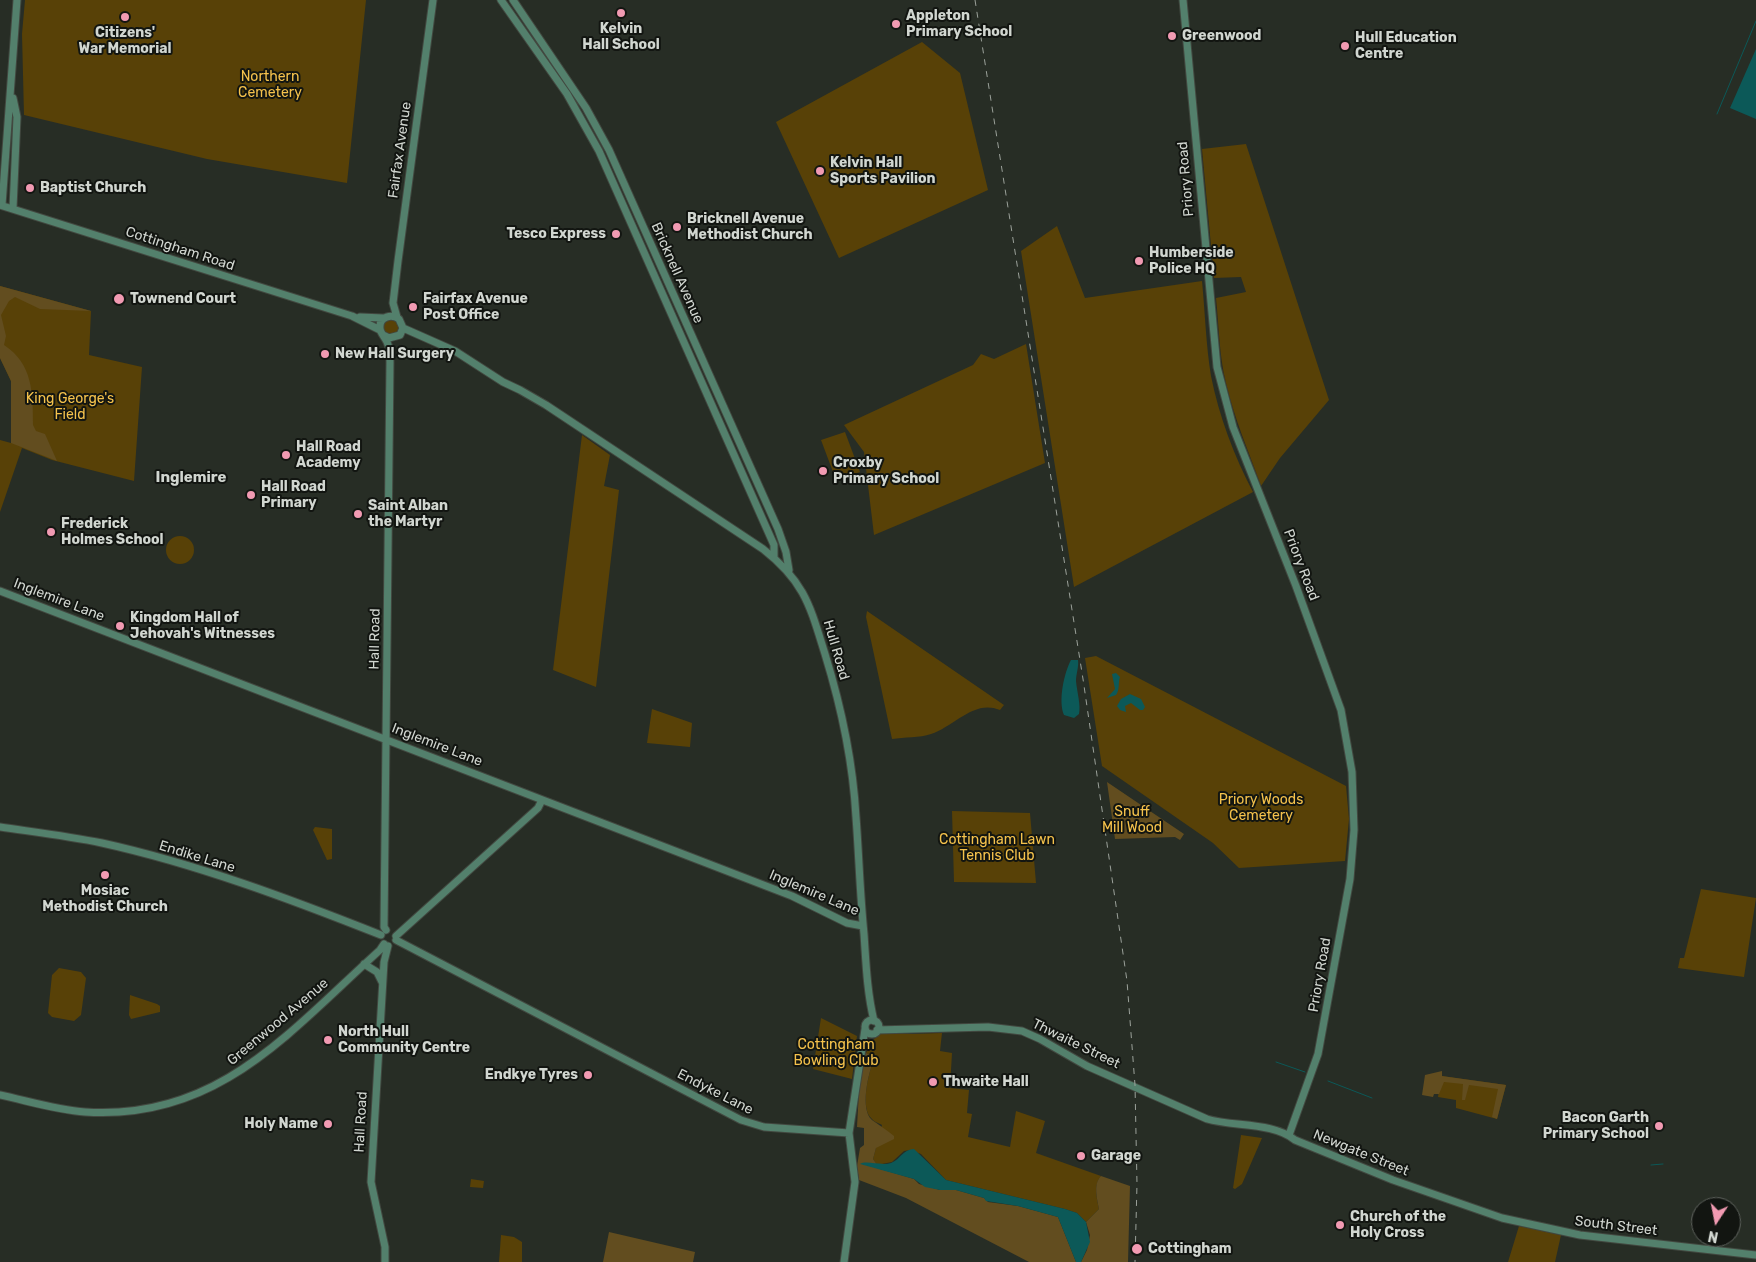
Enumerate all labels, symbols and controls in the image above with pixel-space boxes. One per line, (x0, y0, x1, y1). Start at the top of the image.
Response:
marker: Kelvin Hall School (615, 7, 627, 19)
place label: Appleton Primary School (906, 8, 1012, 40)
marker: Citizens' War Memorial (119, 11, 131, 23)
marker: Appleton Primary School (890, 18, 902, 30)
place label: Kelvin Hall School (582, 21, 660, 54)
place label: Citizens' War Memorial (79, 25, 171, 58)
place label: Greenwood (1182, 28, 1261, 44)
marker: Greenwood (1166, 30, 1178, 42)
place label: Hull Education Centre (1355, 30, 1457, 62)
marker: Hull Education Centre (1339, 40, 1351, 52)
park label: Northern Cemetery (238, 69, 302, 102)
street label: Fairfax Avenue (385, 101, 415, 199)
street label: Priory Road (1174, 141, 1198, 217)
place label: Kelvin Hall Sports Pavilion (830, 155, 936, 188)
marker: Kelvin Hall Sports Pavilion (814, 165, 826, 177)
place label: Baptist Church (40, 180, 146, 196)
marker: Baptist Church (24, 182, 36, 194)
place label: Bricknell Avenue Methodist Church (687, 211, 813, 243)
street label: Bricknell Avenue (647, 220, 707, 326)
marker: Bricknell Avenue Methodist Church (671, 221, 683, 233)
street label: Cottingham Road (123, 223, 237, 275)
place label: Tesco Express (506, 226, 606, 242)
marker: Tesco Express (610, 228, 622, 240)
place label: Humberside Police HQ (1149, 245, 1234, 278)
marker: Humberside Police HQ (1133, 255, 1145, 267)
place label: Townend Court (130, 291, 236, 307)
place label: Fairfax Avenue Post Office (423, 291, 528, 324)
marker: Townend Court (112, 292, 126, 306)
marker: Fairfax Avenue Post Office (407, 301, 419, 313)
place label: New Hall Surgery (335, 346, 454, 362)
marker: New Hall Surgery (319, 348, 331, 360)
park label: King George's Field (26, 391, 114, 424)
place label: Hall Road Academy (296, 439, 361, 472)
marker: Hall Road Academy (280, 449, 292, 461)
place label: Croxby Primary School (833, 455, 939, 488)
marker: Croxby Primary School (817, 465, 829, 477)
district label: Inglemire (156, 469, 226, 487)
place label: Hall Road Primary (261, 479, 326, 512)
marker: Hall Road Primary (245, 489, 257, 501)
place label: Saint Alban the Martyr (368, 498, 448, 530)
marker: Saint Alban the Martyr (352, 508, 364, 520)
place label: Frederick Holmes School (61, 516, 164, 548)
marker: Frederick Holmes School (45, 526, 57, 538)
street label: Priory Road (1280, 527, 1322, 603)
street label: Inglemire Lane (11, 575, 107, 625)
street label: Hall Road (366, 608, 384, 670)
place label: Kingdom Hall of Jehovah's Witnesses (130, 610, 275, 642)
street label: Hull Road (819, 618, 853, 682)
marker: Kingdom Hall of Jehovah's Witnesses (114, 620, 126, 632)
street label: Inglemire Lane (389, 720, 485, 770)
park label: Priory Woods Cemetery (1219, 792, 1303, 824)
park label: Snuff Mill Wood (1102, 804, 1162, 836)
park label: Cottingham Lawn Tennis Club (939, 832, 1055, 864)
street label: Endike Lane (157, 837, 237, 877)
street label: Inglemire Lane (766, 866, 862, 920)
marker: Mosiac Methodist Church (99, 869, 111, 881)
place label: Mosiac Methodist Church (42, 883, 168, 916)
street label: Priory Road (1305, 936, 1335, 1014)
street label: Greenwood Avenue (224, 975, 332, 1069)
street label: Thwaite Street (1029, 1015, 1123, 1073)
place label: North Hull Community Centre (338, 1024, 470, 1056)
marker: North Hull Community Centre (322, 1034, 334, 1046)
park label: Cottingham Bowling Club (794, 1037, 878, 1070)
street label: Endyke Lane (674, 1066, 756, 1118)
place label: Endkye Tyres (485, 1067, 578, 1083)
marker: Endkye Tyres (582, 1069, 594, 1081)
place label: Thwaite Hall (943, 1074, 1029, 1090)
marker: Thwaite Hall (927, 1076, 939, 1088)
street label: Hall Road (351, 1091, 371, 1153)
place label: Bacon Garth Primary School (1543, 1110, 1649, 1142)
place label: Holy Name (244, 1116, 318, 1132)
marker: Holy Name (322, 1118, 334, 1130)
marker: Bacon Garth Primary School (1653, 1120, 1665, 1132)
street label: Newgate Street (1311, 1126, 1411, 1180)
place label: Garage (1091, 1148, 1141, 1164)
marker: Garage (1075, 1150, 1087, 1162)
north arrow (1691, 1197, 1741, 1247)
place label: Church of the Holy Cross (1350, 1209, 1446, 1242)
street label: South Street (1574, 1213, 1658, 1239)
marker: Church of the Holy Cross (1334, 1219, 1346, 1231)
text: N (1707, 1227, 1720, 1246)
place label: Cottingham (1148, 1241, 1231, 1257)
marker: Cottingham (1130, 1242, 1144, 1256)

